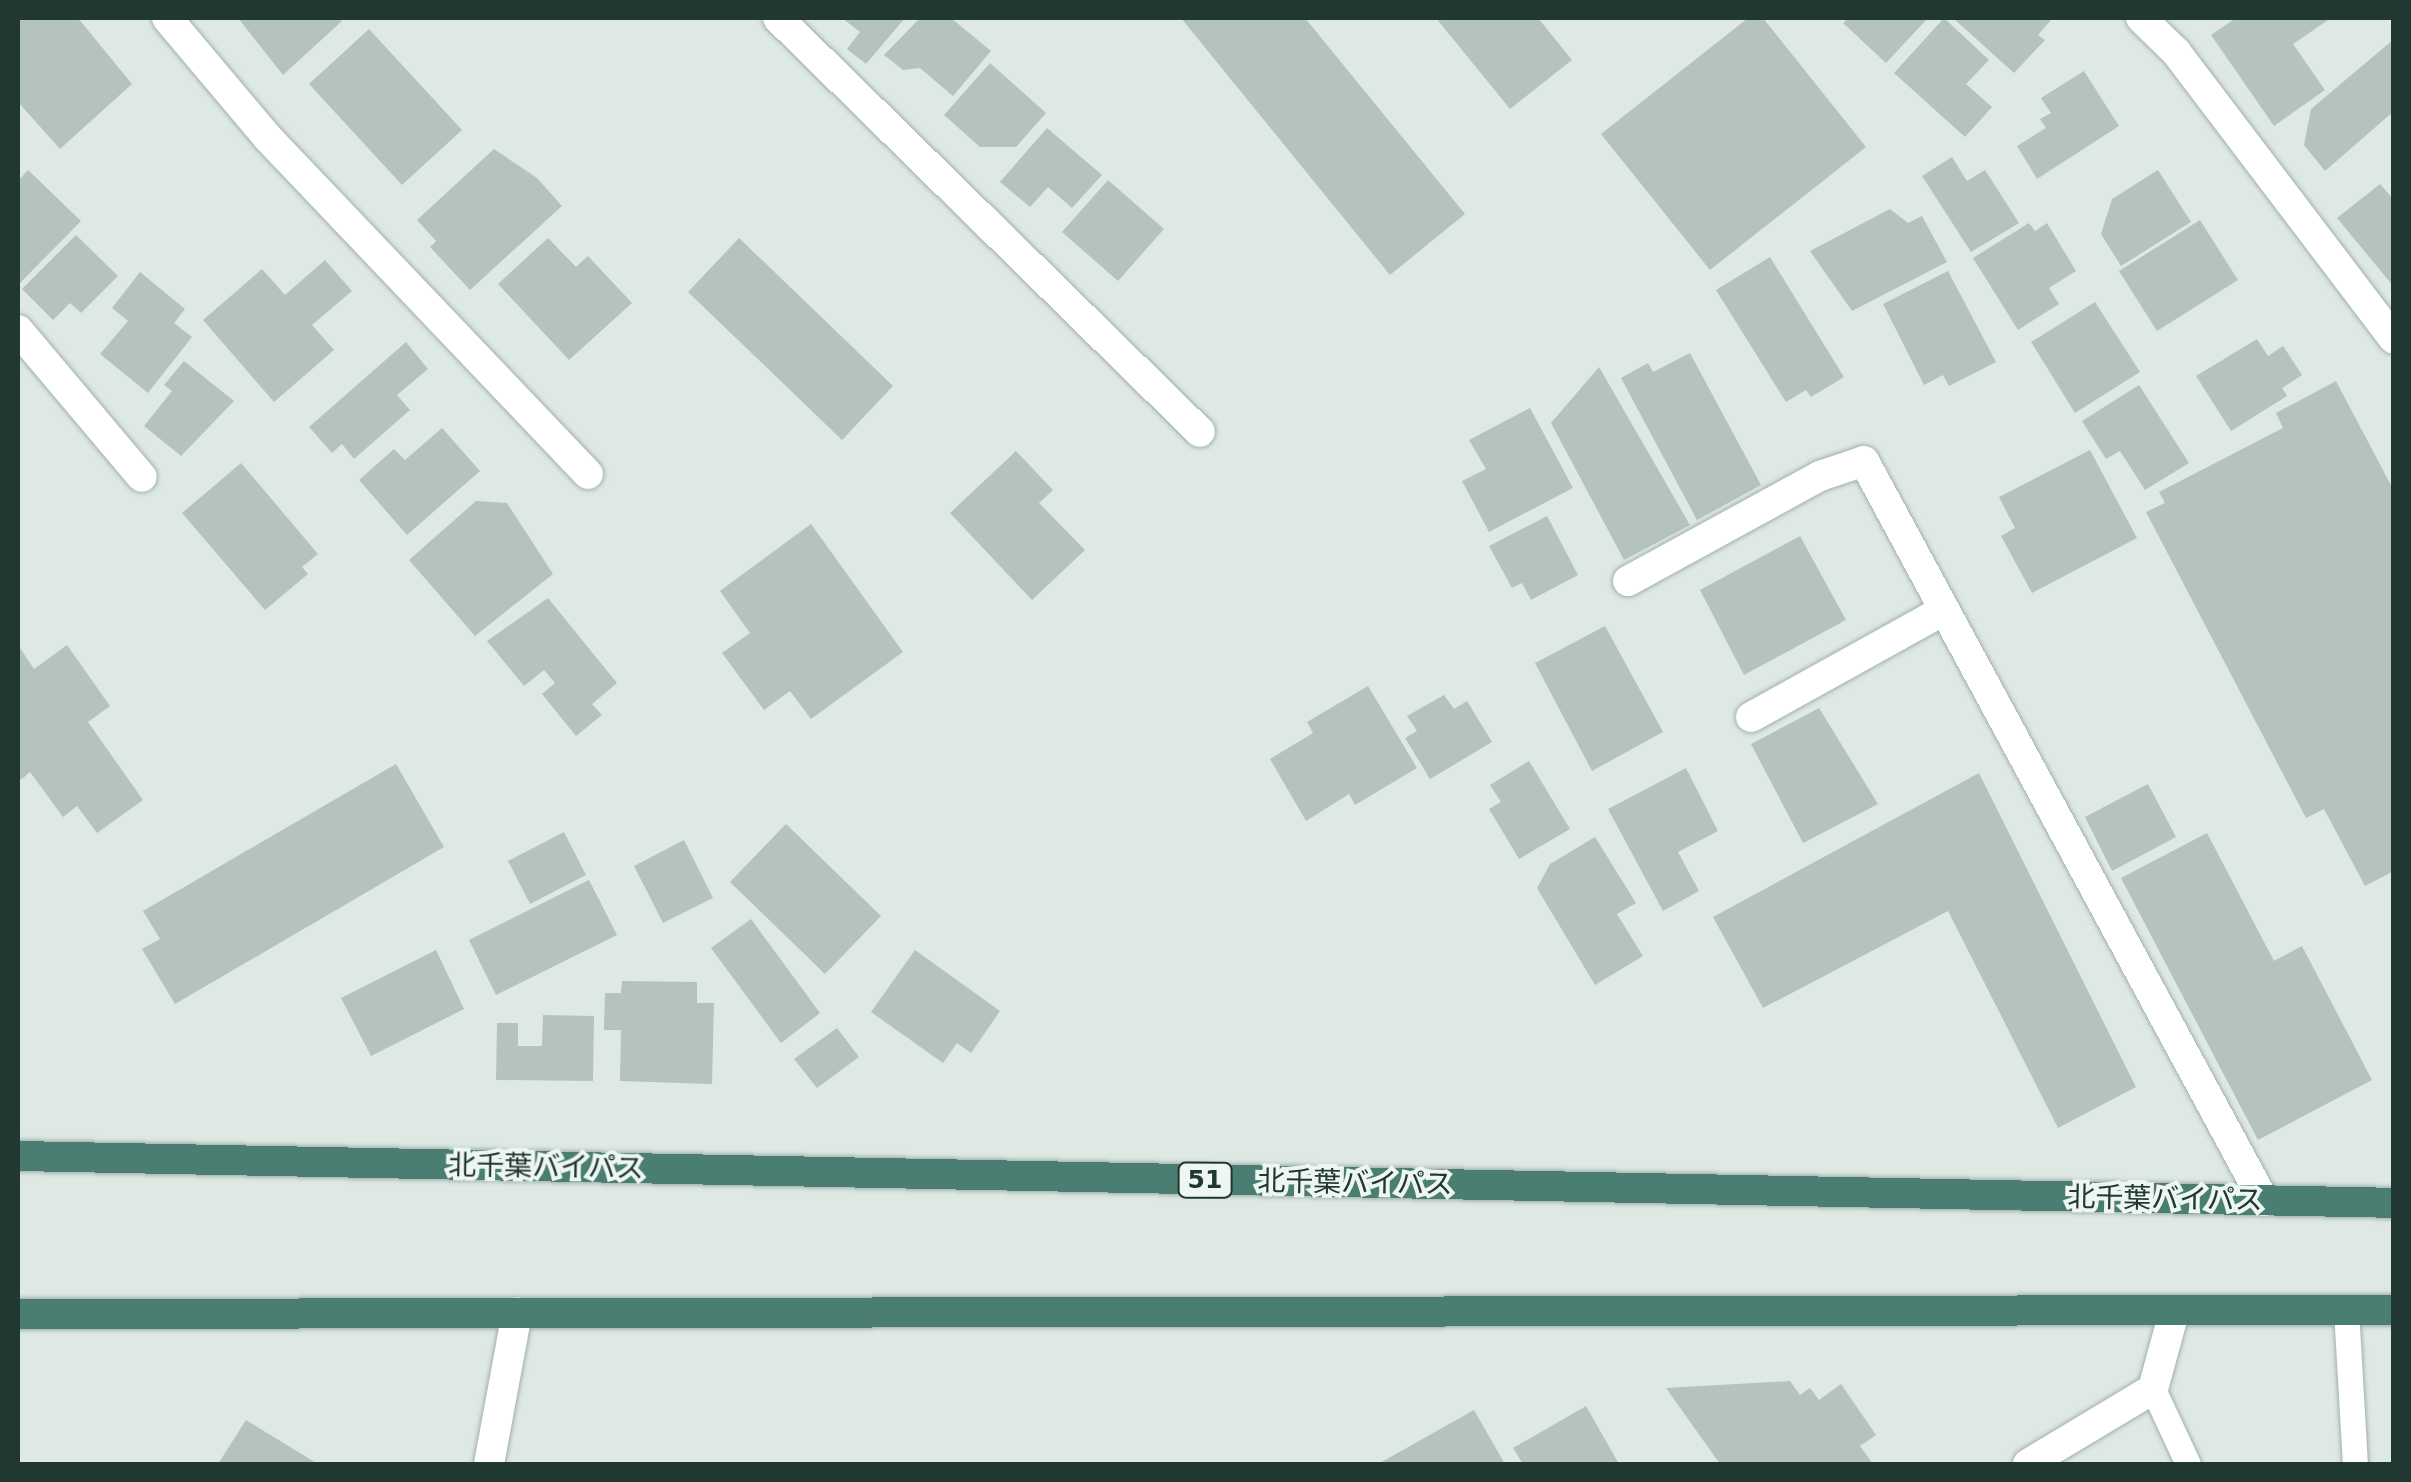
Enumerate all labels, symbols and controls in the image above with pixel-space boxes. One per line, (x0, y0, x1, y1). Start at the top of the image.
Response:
street label: 北千葉バイパス (448, 1148, 644, 1186)
road number: 51 (1178, 1160, 1232, 1200)
street label: 北千葉バイパス (1257, 1164, 1453, 1202)
street label: 北千葉バイパス (2067, 1180, 2263, 1218)

